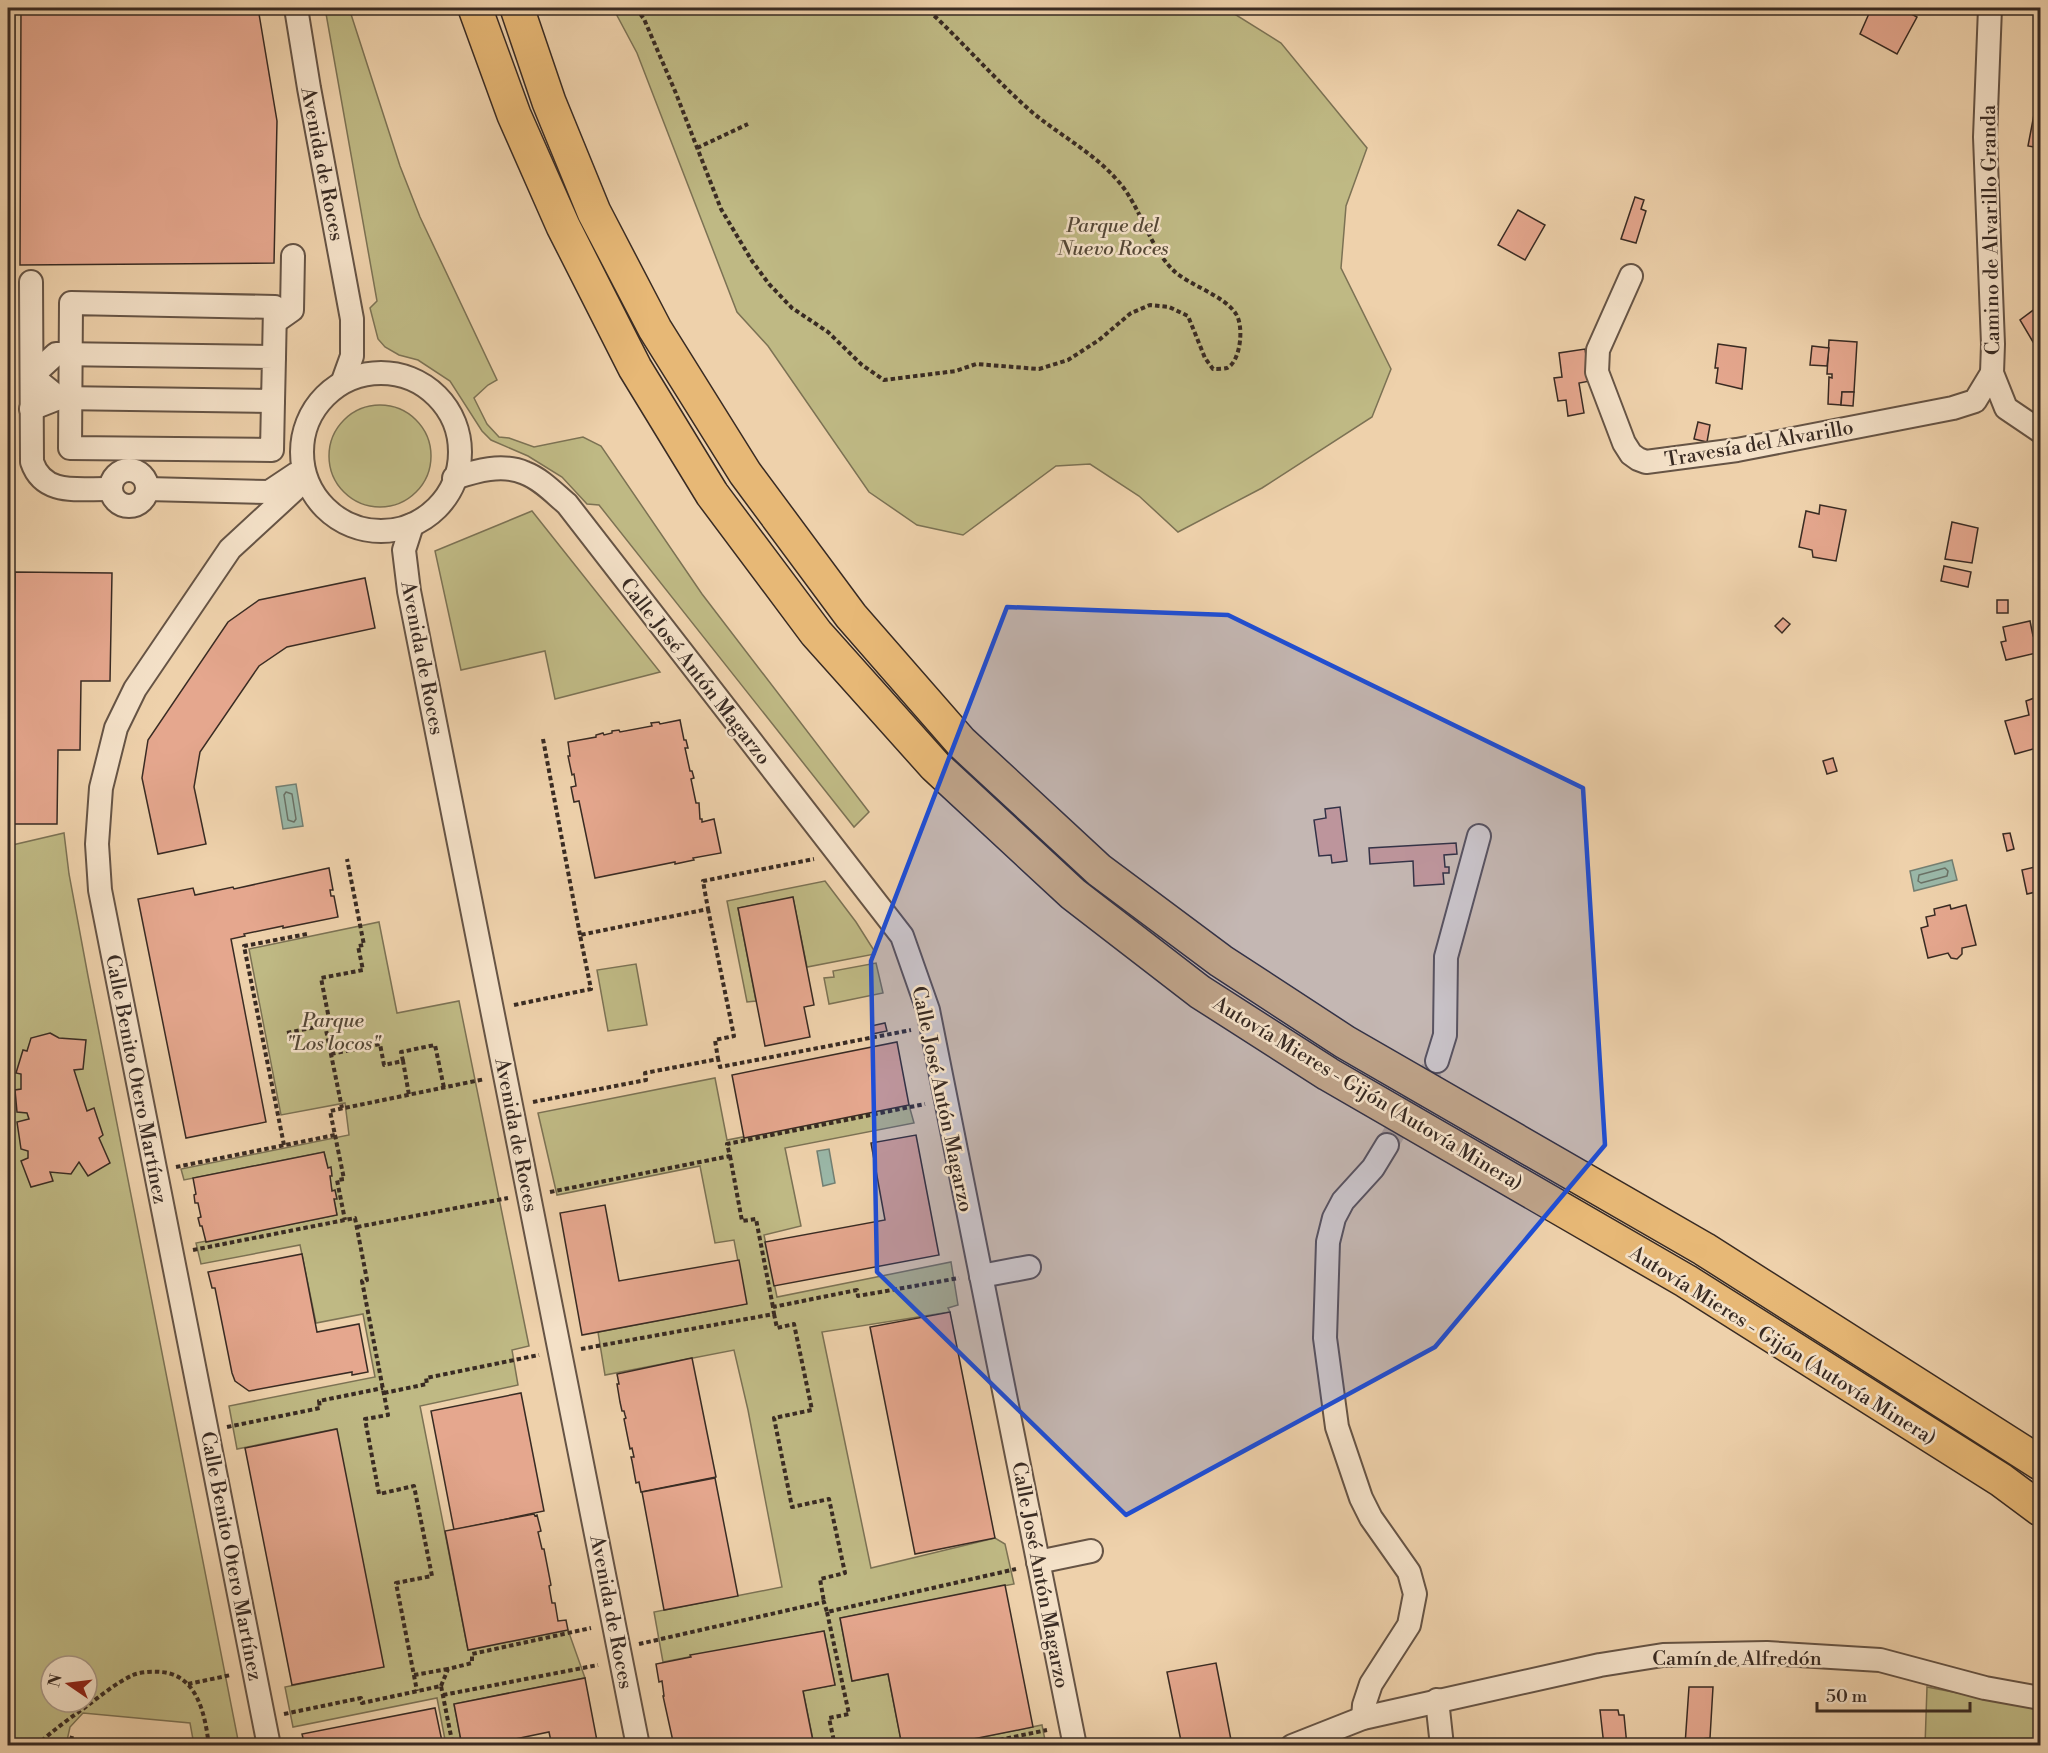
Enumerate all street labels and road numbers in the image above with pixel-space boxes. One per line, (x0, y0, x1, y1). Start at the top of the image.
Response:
street label: Avenida de Roces (294, 84, 349, 243)
street label: Camino de Alvarillo Granda (1977, 104, 2006, 355)
street label: Travesía del Alvarillo (1663, 416, 1856, 473)
street label: Calle José Antón Magarzo (614, 574, 776, 770)
street label: Avenida de Roces (394, 578, 449, 737)
street label: Calle Benito Otero Martínez (99, 953, 172, 1206)
street label: Calle José Antón Magarzo (905, 984, 978, 1215)
street label: Autovía Mieres - Gijón (Autovía Minera) (1207, 991, 1527, 1197)
street label: Avenida de Roces (488, 1055, 543, 1214)
street label: Autovía Mieres - Gijón (Autovía Minera) (1623, 1241, 1940, 1451)
street label: Calle Benito Otero Martínez (194, 1430, 267, 1683)
street label: Calle José Antón Magarzo (1005, 1460, 1074, 1691)
street label: Avenida de Roces (583, 1532, 638, 1691)
street label: Camín de Alfredón (1652, 1647, 1822, 1672)

